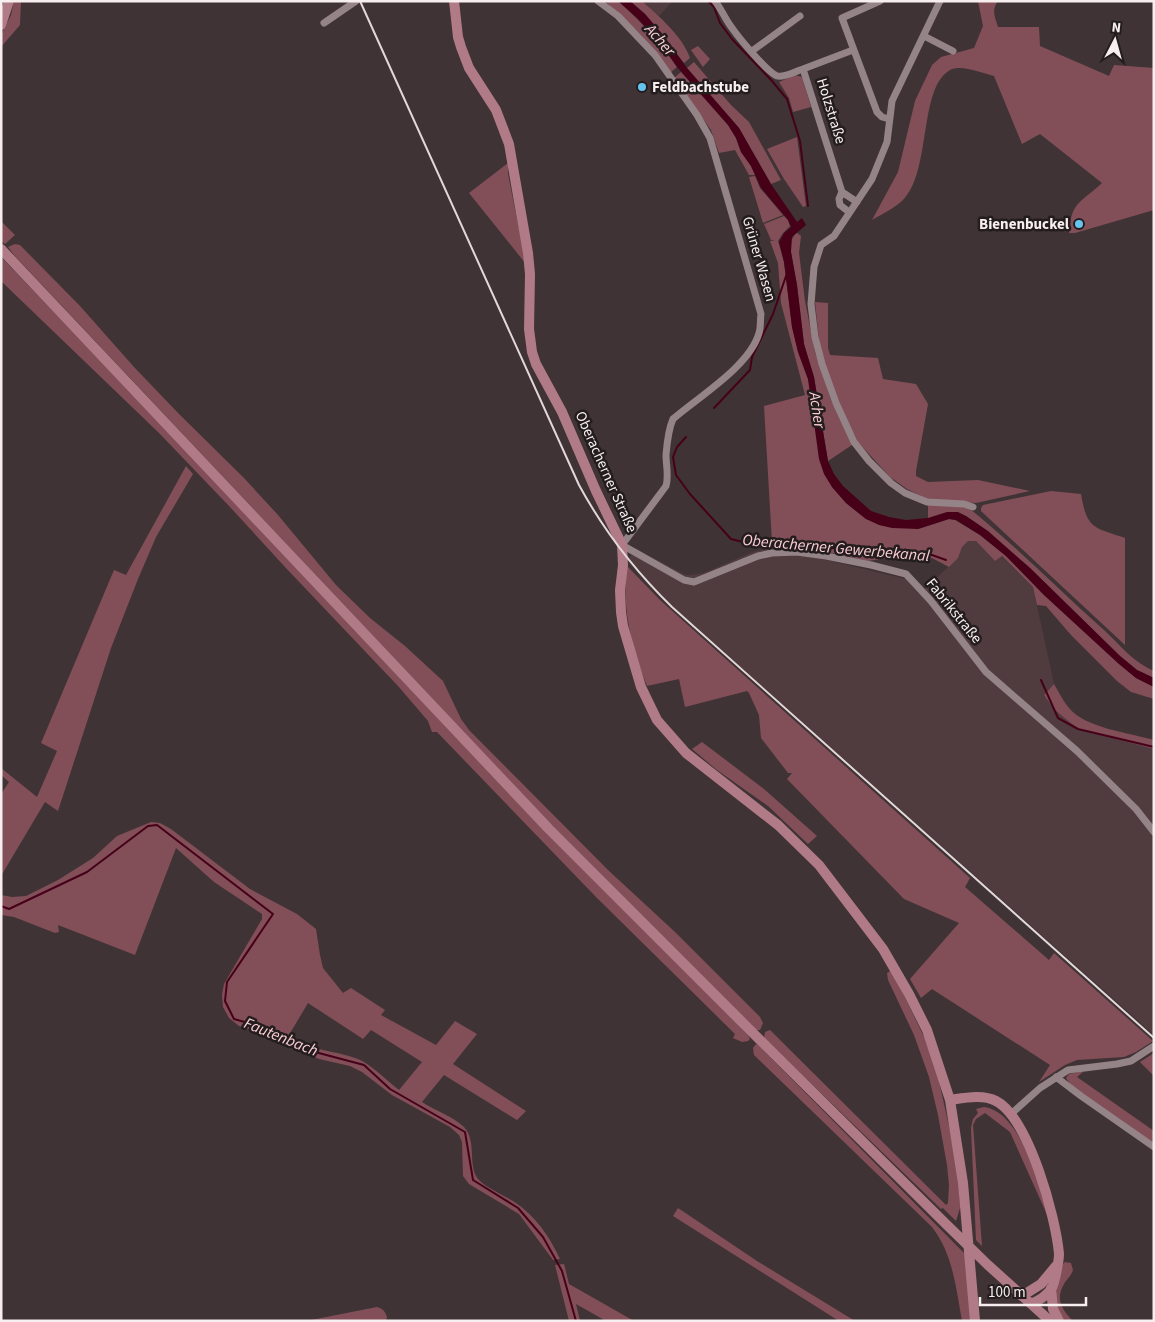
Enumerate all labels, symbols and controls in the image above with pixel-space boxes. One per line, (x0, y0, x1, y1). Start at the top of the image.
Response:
north arrow (1090, 15, 1140, 65)
water label: Acher (639, 18, 681, 62)
text: N (1111, 18, 1122, 38)
street label: Holzstraße (811, 76, 851, 146)
place label: Feldbachstube (652, 77, 749, 98)
marker: Feldbachstube (636, 81, 648, 93)
street label: Grüner Wasen (737, 214, 781, 304)
place label: Bienenbuckel (979, 214, 1070, 235)
marker: Bienenbuckel (1073, 218, 1085, 230)
water label: Acher (803, 389, 831, 431)
street label: Oberacherner Straße (570, 408, 642, 536)
water label: Oberacherner Gewerbekanal (741, 529, 931, 567)
street label: Fabrikstraße (921, 574, 987, 648)
water label: Fautenbach (241, 1012, 321, 1062)
scale bar (980, 1274, 1086, 1306)
text: 100 m (988, 1282, 1026, 1303)

